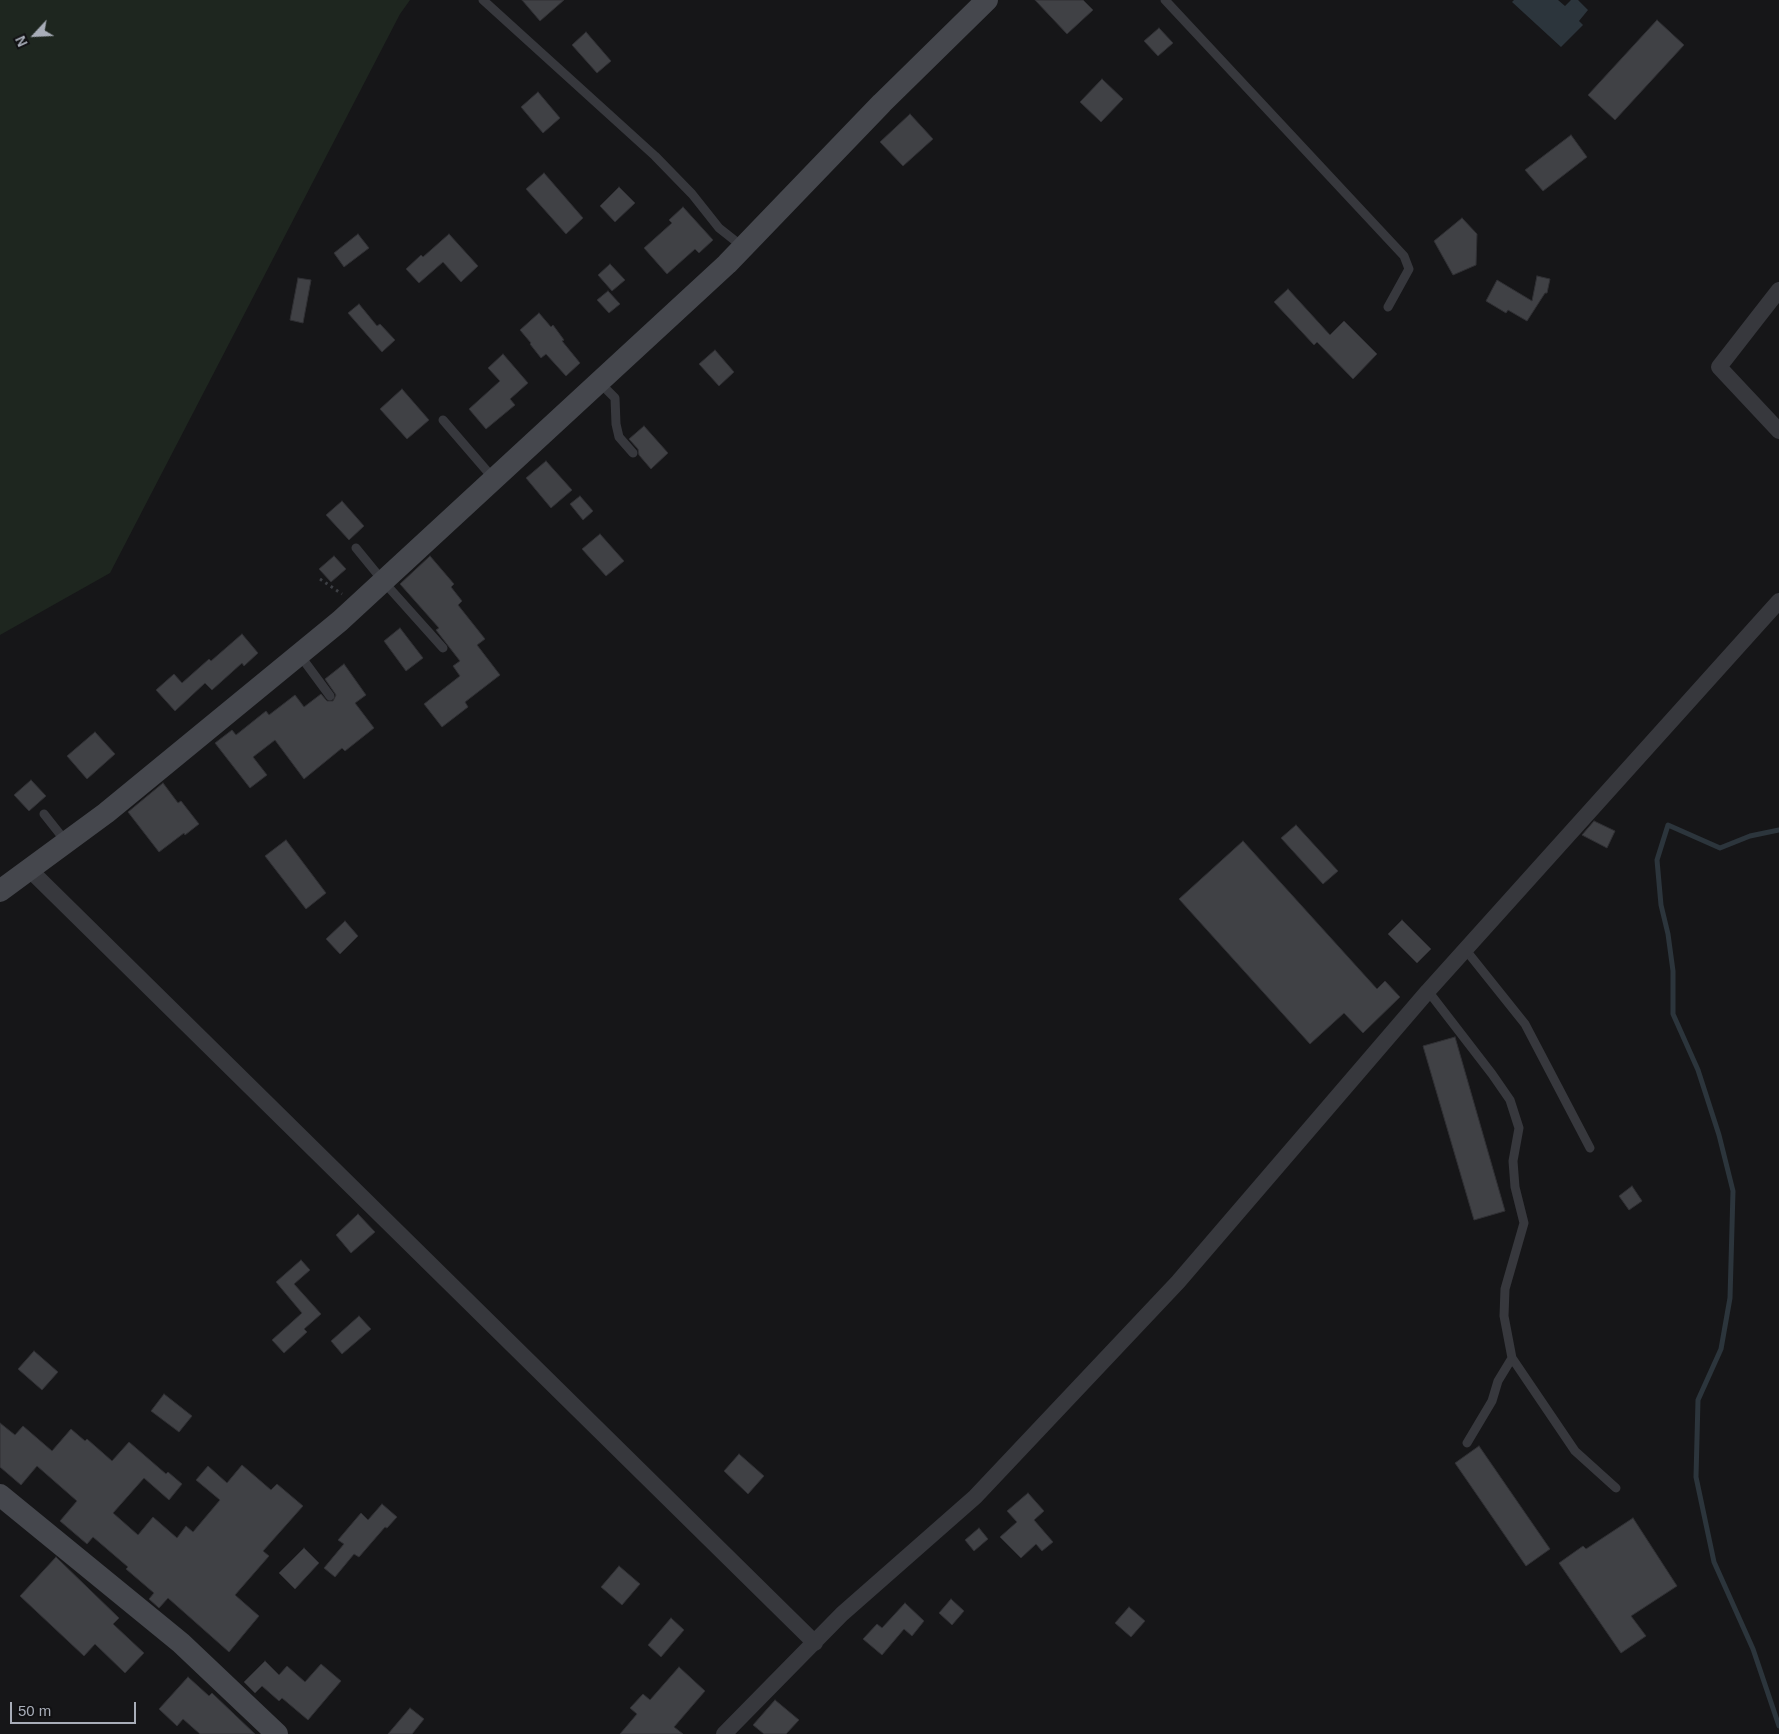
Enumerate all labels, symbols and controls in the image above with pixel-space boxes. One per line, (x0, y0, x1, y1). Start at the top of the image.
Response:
north arrow (10, 10, 60, 60)
text: N (12, 33, 31, 49)
scale bar (12, 1692, 139, 1724)
text: 50 m (18, 1702, 51, 1719)

